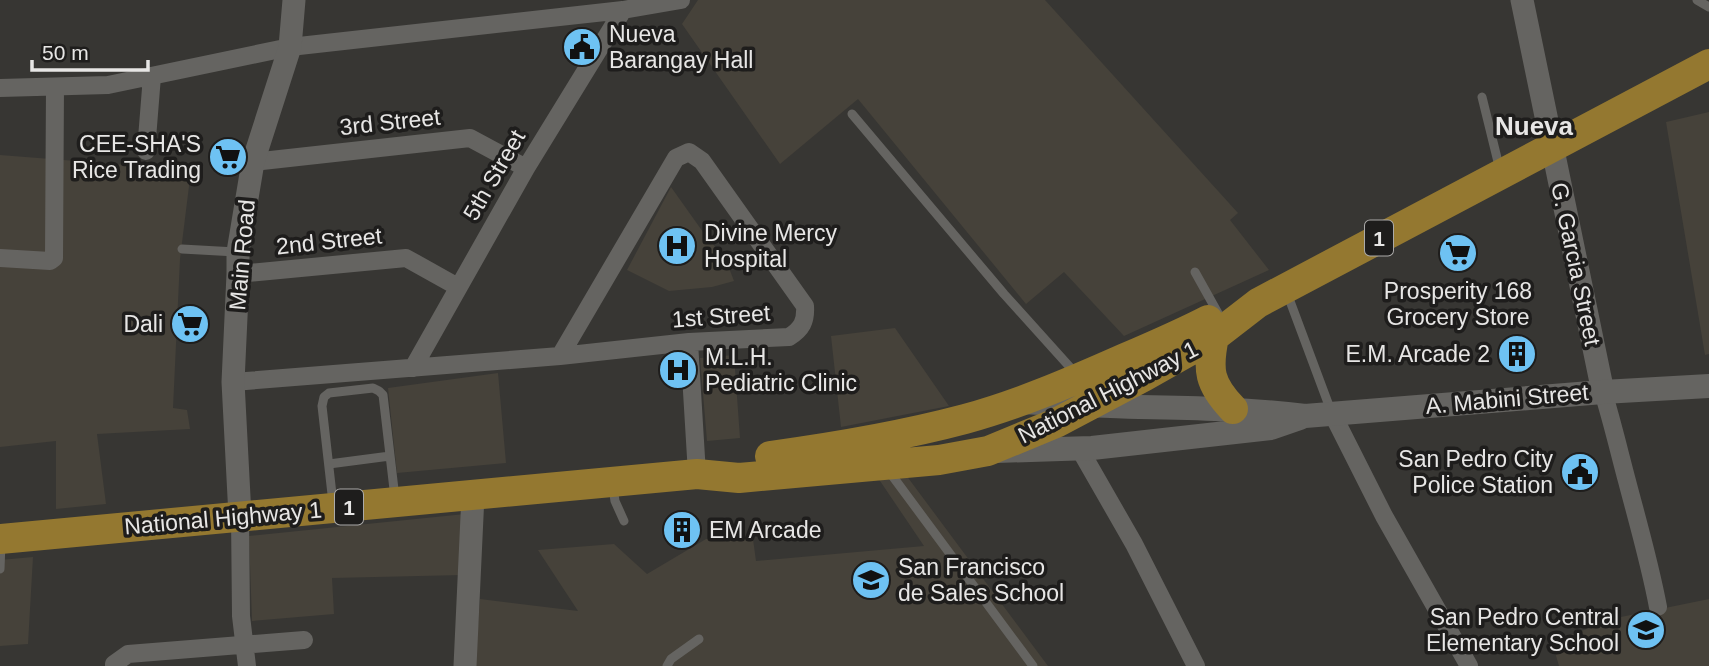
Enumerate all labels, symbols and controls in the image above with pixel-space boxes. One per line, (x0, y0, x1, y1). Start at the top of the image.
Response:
place label: Nueva Barangay Hall (609, 21, 753, 73)
public building icon: Nueva Barangay Hall (561, 26, 603, 68)
scale bar (32, 28, 147, 72)
text: 50 m (42, 41, 89, 64)
street label: 3rd Street (338, 104, 442, 140)
district label: Nueva (1495, 111, 1574, 141)
street label: 5th Street (458, 125, 530, 225)
place label: CEE-SHA'S Rice Trading (72, 131, 201, 183)
supermarket icon: CEE-SHA'S Rice Trading (207, 136, 249, 178)
street label: G. Garcia Street (1546, 180, 1606, 349)
street label: Main Road (224, 198, 260, 312)
place label: Divine Mercy Hospital (704, 220, 837, 272)
road number: 1 (1365, 220, 1393, 256)
street label: 2nd Street (275, 222, 384, 259)
hospital icon: Divine Mercy Hospital (656, 225, 698, 267)
supermarket icon: Prosperity 168 Grocery Store (1437, 232, 1479, 274)
place label: Prosperity 168 Grocery Store (1384, 278, 1532, 330)
street label: 1st Street (671, 300, 772, 332)
supermarket icon: Dali (169, 303, 211, 345)
place label: Dali (123, 311, 163, 337)
building icon: E.M. Arcade 2 (1496, 333, 1538, 375)
street label: National Highway 1 (1014, 335, 1202, 449)
place label: E.M. Arcade 2 (1346, 341, 1490, 367)
place label: M.L.H. Pediatric Clinic (705, 344, 857, 396)
hospital icon: M.L.H. Pediatric Clinic (657, 349, 699, 391)
street label: A. Mabini Street (1424, 379, 1590, 419)
place label: San Pedro City Police Station (1398, 446, 1553, 498)
public building icon: San Pedro City Police Station (1559, 451, 1601, 493)
road number: 1 (335, 490, 363, 524)
street label: National Highway 1 (123, 496, 323, 540)
building icon: EM Arcade (661, 509, 703, 551)
place label: EM Arcade (709, 517, 822, 543)
place label: San Francisco de Sales School (898, 554, 1064, 606)
school or university icon: San Francisco de Sales School (850, 559, 892, 601)
place label: San Pedro Central Elementary School (1426, 604, 1619, 656)
school or university icon: San Pedro Central Elementary School (1625, 609, 1667, 651)

